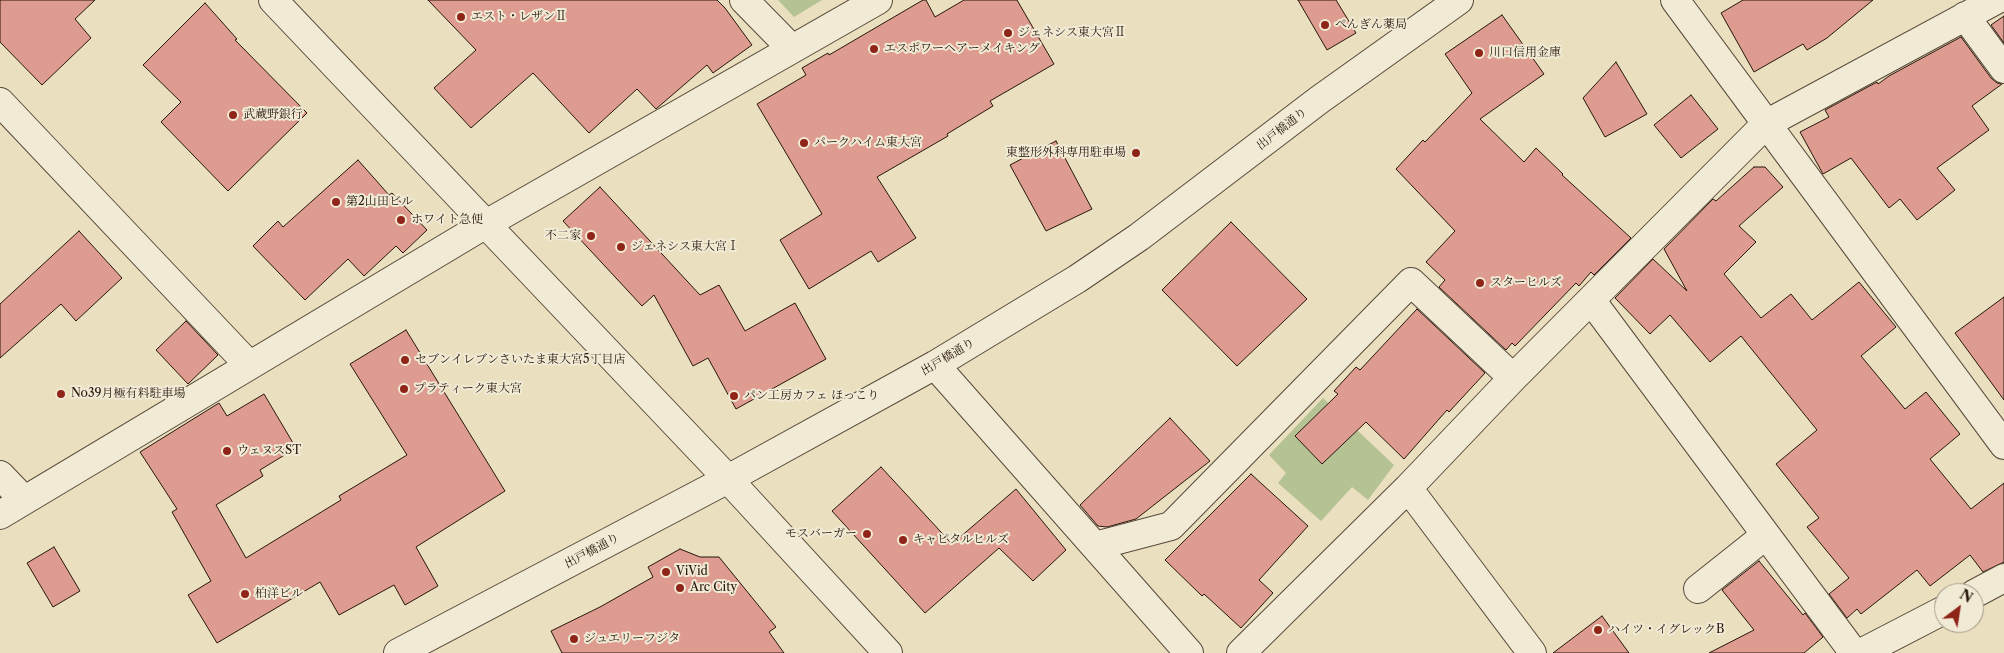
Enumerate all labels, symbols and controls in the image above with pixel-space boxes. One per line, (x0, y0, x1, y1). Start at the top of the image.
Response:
place label: エスト・レザンⅡ (471, 10, 567, 24)
marker: エスト・レザンⅡ (455, 11, 467, 23)
place label: ぺんぎん薬局 (1335, 18, 1407, 32)
marker: ぺんぎん薬局 (1319, 19, 1331, 31)
place label: ジェネシス東大宮Ⅱ (1018, 26, 1126, 40)
marker: ジェネシス東大宮Ⅱ (1002, 27, 1014, 39)
place label: エスポワーヘアーメイキング (884, 42, 1040, 56)
marker: エスポワーヘアーメイキング (868, 43, 880, 55)
place label: 川口信用金庫 (1489, 46, 1561, 60)
marker: 川口信用金庫 (1473, 47, 1485, 59)
street label: 出戸橋通り (1254, 105, 1310, 153)
place label: 武蔵野銀行 (243, 108, 303, 122)
marker: 武蔵野銀行 (227, 109, 239, 121)
place label: パークハイム東大宮 (814, 136, 922, 150)
marker: パークハイム東大宮 (798, 137, 810, 149)
place label: 東整形外科専用駐車場 (1006, 146, 1126, 160)
marker: 東整形外科専用駐車場 (1130, 147, 1142, 159)
place label: 第2山田ビル (346, 195, 413, 209)
marker: 第2山田ビル (330, 196, 342, 208)
place label: ホワイト急便 (411, 213, 483, 227)
marker: ホワイト急便 (395, 214, 407, 226)
place label: 不二家 (545, 229, 581, 243)
marker: 不二家 (585, 230, 597, 242)
place label: ジェネシス東大宮Ⅰ (631, 240, 739, 254)
marker: ジェネシス東大宮Ⅰ (615, 241, 627, 253)
place label: スターヒルズ (1490, 276, 1562, 290)
marker: スターヒルズ (1474, 277, 1486, 289)
street label: 出戸橋通り (919, 335, 977, 379)
place label: セブンイレブンさいたま東大宮5丁目店 (415, 353, 626, 367)
marker: セブンイレブンさいたま東大宮5丁目店 (399, 354, 411, 366)
place label: プラティーク東大宮 (414, 382, 522, 396)
marker: プラティーク東大宮 (398, 383, 410, 395)
place label: No39月極有料駐車場 (71, 387, 186, 401)
marker: No39月極有料駐車場 (55, 388, 67, 400)
place label: パン工房カフェ ほっこり (744, 389, 879, 403)
marker: パン工房カフェ ほっこり (728, 390, 740, 402)
place label: ウェヌスST (237, 444, 301, 458)
marker: ウェヌスST (221, 445, 233, 457)
place label: モスバーガー (785, 527, 857, 541)
marker: モスバーガー (861, 528, 873, 540)
street label: 出戸橋通り (562, 531, 622, 571)
place label: キャピタルヒルズ (913, 533, 1009, 547)
marker: キャピタルヒルズ (897, 534, 909, 546)
place label: ViVid (676, 565, 708, 579)
marker: ViVid (660, 566, 672, 578)
place label: Arc City (690, 581, 737, 595)
marker: Arc City (674, 582, 686, 594)
north arrow (1934, 583, 1984, 633)
text: N (1956, 585, 1976, 607)
place label: 柏洋ビル (255, 587, 303, 601)
marker: 柏洋ビル (239, 588, 251, 600)
place label: ハイツ・イグレックB (1608, 623, 1724, 637)
marker: ハイツ・イグレックB (1592, 624, 1604, 636)
place label: ジュエリーフジタ (584, 632, 680, 646)
marker: ジュエリーフジタ (568, 633, 580, 645)

